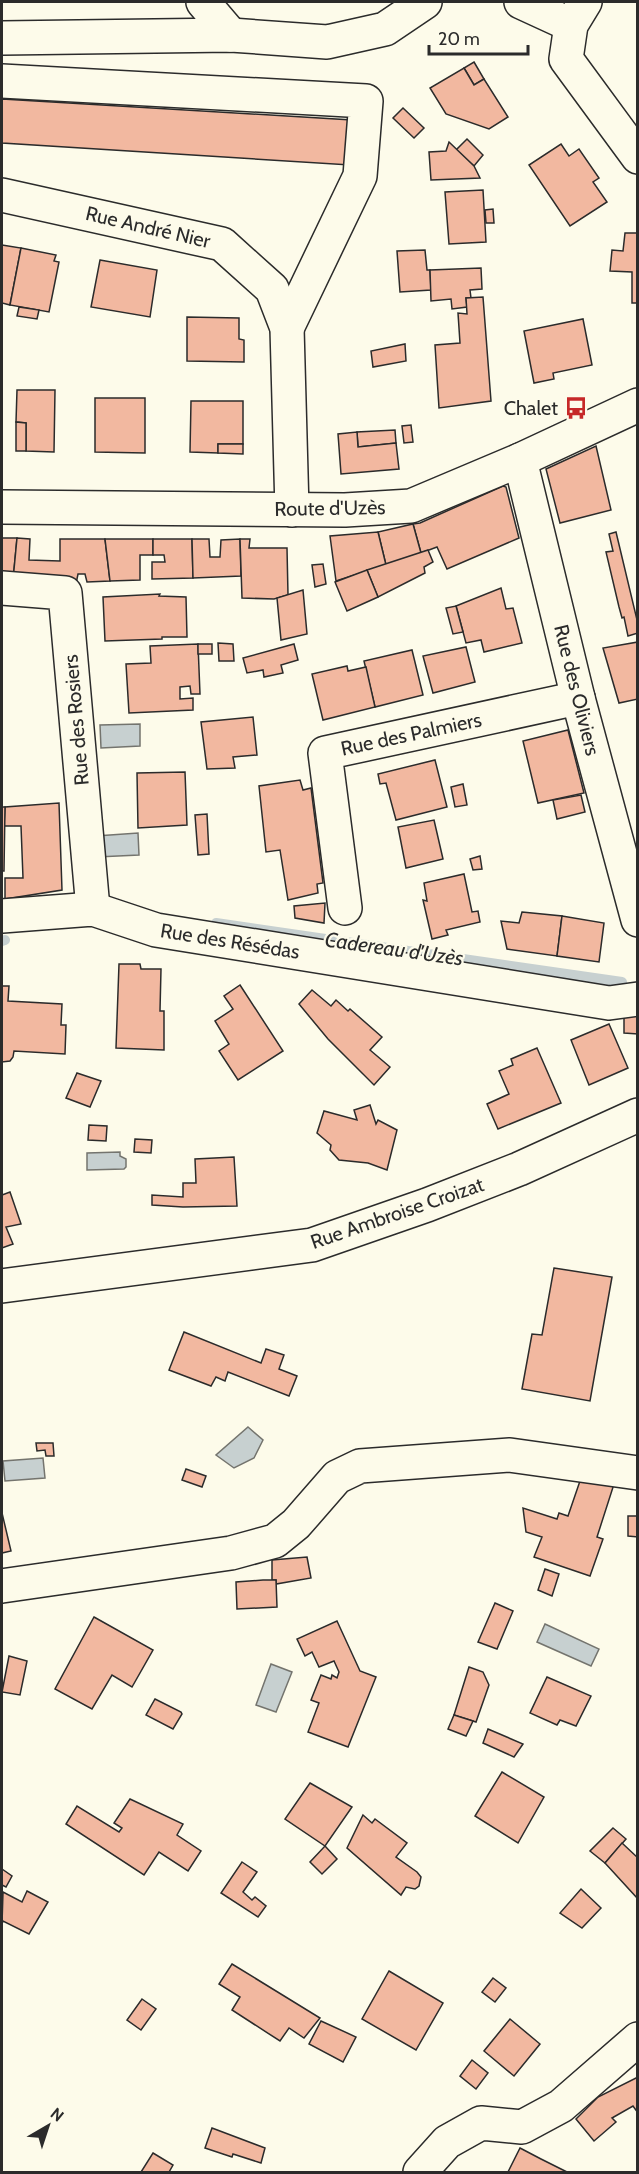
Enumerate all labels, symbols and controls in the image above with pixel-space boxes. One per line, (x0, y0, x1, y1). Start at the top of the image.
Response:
scale bar (429, 18, 528, 56)
text: 20 m (438, 28, 480, 50)
street label: Rue André Nier (83, 201, 213, 253)
bus stop icon: Chalet (563, 395, 589, 421)
place label: Chalet (504, 396, 558, 420)
street label: Route d'Uzès (274, 495, 386, 521)
street label: Rue des Oliviers (549, 622, 605, 758)
street label: Rue des Rosiers (58, 654, 94, 786)
street label: Rue des Palmiers (338, 707, 484, 761)
street label: Rue des Résédas (159, 918, 301, 964)
water label: Cadereau d'Uzès (323, 926, 465, 971)
street label: Rue Ambroise Croizat (307, 1172, 487, 1254)
north arrow (18, 2096, 78, 2156)
text: N (47, 2104, 67, 2126)

